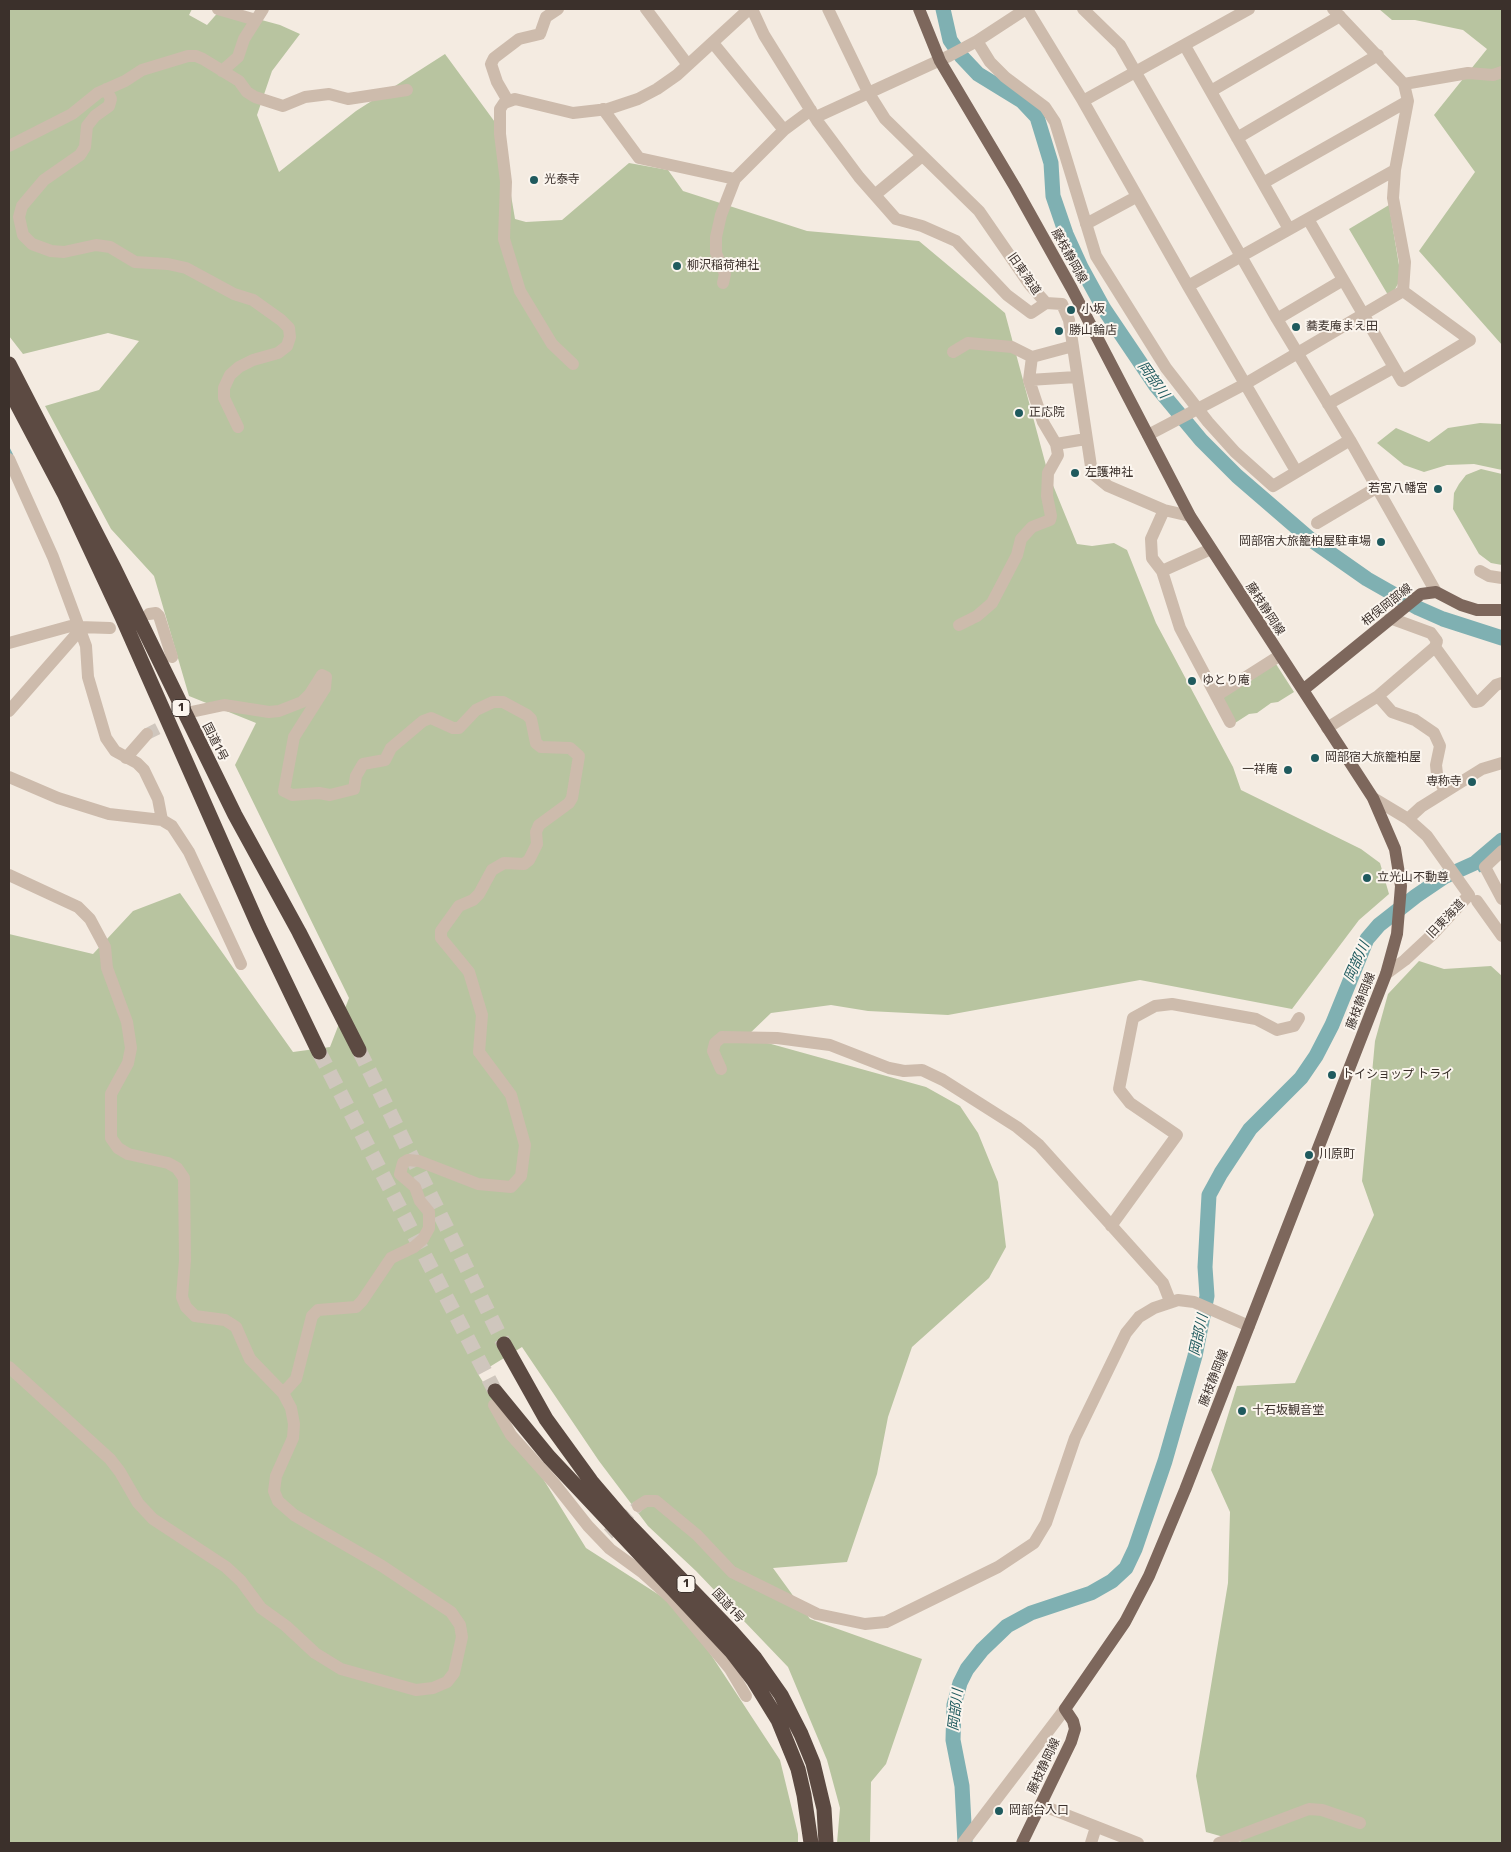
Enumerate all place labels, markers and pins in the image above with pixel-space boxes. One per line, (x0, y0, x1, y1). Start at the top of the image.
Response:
place label: 光泰寺 (544, 173, 580, 187)
marker: 光泰寺 (528, 174, 540, 186)
place label: 柳沢稲荷神社 (687, 259, 759, 273)
marker: 柳沢稲荷神社 (671, 260, 683, 272)
place label: 小坂 (1081, 303, 1105, 317)
marker: 小坂 (1065, 304, 1077, 316)
place label: 蕎麦庵まえ田 (1306, 320, 1378, 334)
marker: 蕎麦庵まえ田 (1290, 321, 1302, 333)
place label: 勝山輪店 (1069, 324, 1117, 338)
marker: 勝山輪店 (1053, 325, 1065, 337)
place label: 正応院 (1029, 406, 1065, 420)
marker: 正応院 (1013, 407, 1025, 419)
place label: 左護神社 (1085, 466, 1133, 480)
marker: 左護神社 (1069, 467, 1081, 479)
place label: 若宮八幡宮 (1368, 482, 1428, 496)
marker: 若宮八幡宮 (1432, 483, 1444, 495)
place label: 岡部宿大旅籠柏屋駐車場 (1239, 535, 1371, 549)
marker: 岡部宿大旅籠柏屋駐車場 (1375, 536, 1387, 548)
place label: ゆとり庵 (1202, 674, 1250, 688)
marker: ゆとり庵 (1186, 675, 1198, 687)
place label: 岡部宿大旅籠柏屋 (1325, 751, 1421, 765)
marker: 岡部宿大旅籠柏屋 (1309, 752, 1321, 764)
place label: 一祥庵 (1242, 763, 1278, 777)
marker: 一祥庵 (1282, 764, 1294, 776)
place label: 専称寺 (1426, 775, 1462, 789)
marker: 専称寺 (1466, 776, 1478, 788)
place label: 立光山不動尊 (1377, 871, 1449, 885)
marker: 立光山不動尊 (1361, 872, 1373, 884)
place label: トイショップ トライ (1342, 1068, 1453, 1082)
marker: トイショップ トライ (1326, 1069, 1338, 1081)
place label: 川原町 (1319, 1148, 1355, 1162)
marker: 川原町 (1303, 1149, 1315, 1161)
place label: 十石坂観音堂 (1252, 1404, 1324, 1418)
marker: 十石坂観音堂 (1236, 1405, 1248, 1417)
place label: 岡部台入口 (1009, 1804, 1069, 1818)
marker: 岡部台入口 (993, 1805, 1005, 1817)

